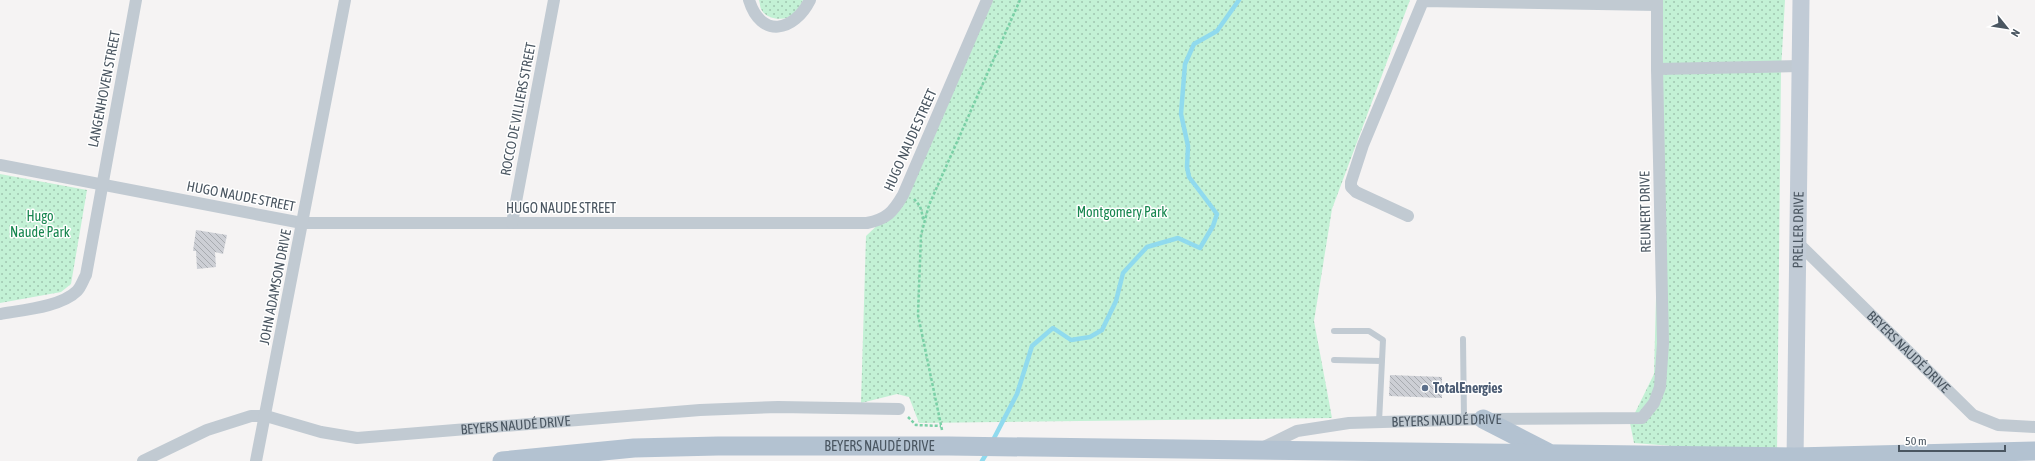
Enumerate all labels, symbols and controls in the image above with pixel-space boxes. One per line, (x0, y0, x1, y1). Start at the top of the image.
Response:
north arrow (1987, 8, 2027, 48)
text: N (2009, 27, 2022, 39)
street label: LANGENHOVEN STREET (85, 29, 123, 149)
street label: ROCCO DE VILLIERS STREET (497, 41, 539, 177)
street label: HUGO NAUDE STREET (880, 86, 940, 194)
street label: REUNERT DRIVE (1636, 171, 1654, 253)
street label: HUGO NAUDE STREET (185, 178, 297, 214)
street label: PRELLER DRIVE (1790, 191, 1807, 269)
street label: HUGO NAUDE STREET (506, 200, 616, 216)
park label: Montgomery Park (1077, 204, 1167, 220)
park label: Hugo Naude Park (10, 208, 70, 240)
street label: JOHN ADAMSON DRIVE (256, 228, 294, 346)
street label: BEYERS NAUDÉ DRIVE (1864, 307, 1953, 396)
place label: TotalEnergies (1433, 380, 1503, 396)
marker: TotalEnergies (1420, 383, 1430, 393)
street label: BEYERS NAUDÉ DRIVE (1391, 411, 1502, 430)
street label: BEYERS NAUDÉ DRIVE (460, 413, 571, 438)
scale bar (1899, 427, 2005, 453)
text: 50 m (1905, 434, 1927, 448)
street label: BEYERS NAUDÉ DRIVE (824, 438, 934, 454)

